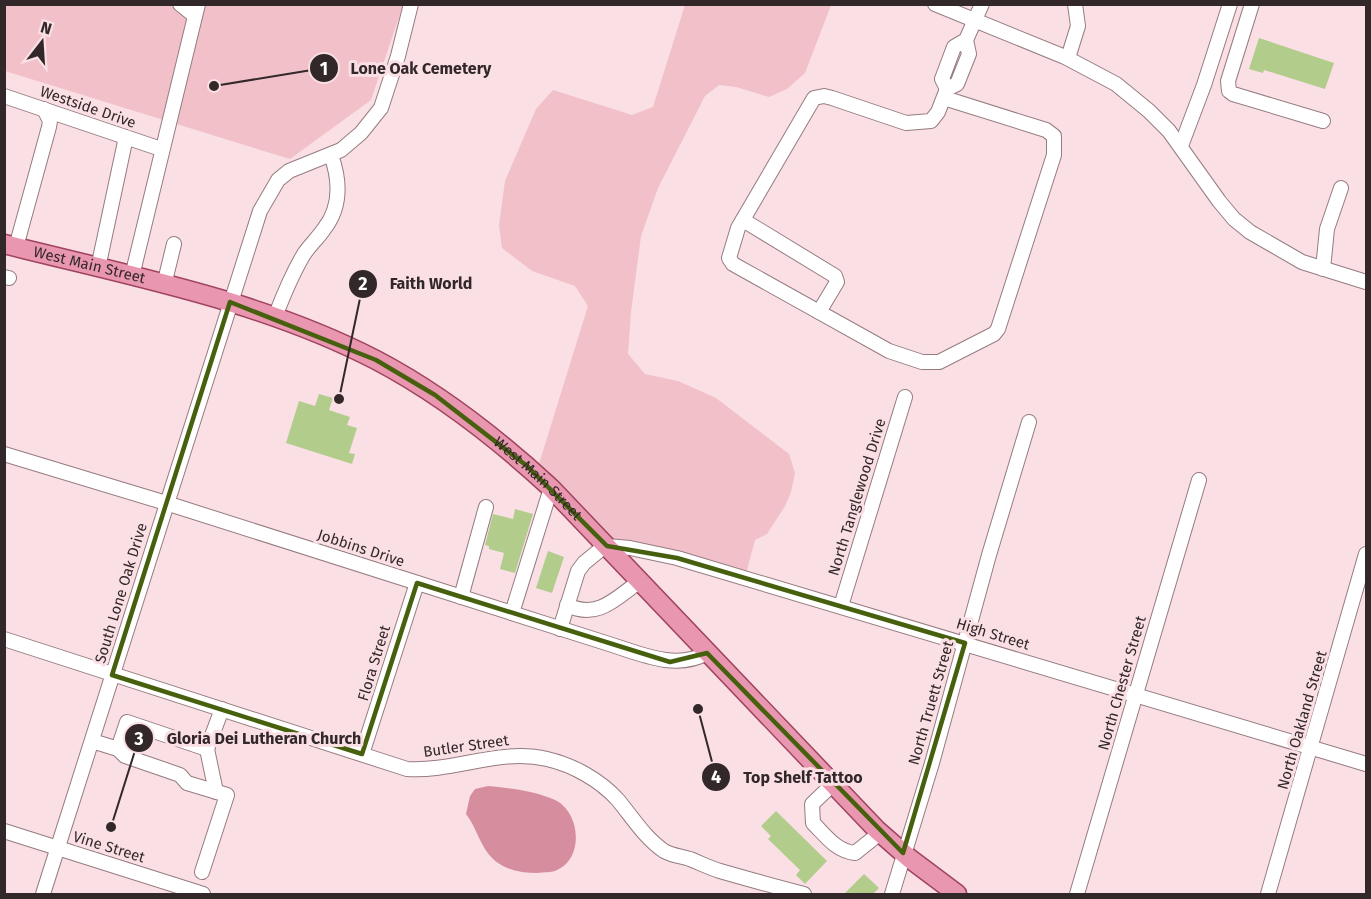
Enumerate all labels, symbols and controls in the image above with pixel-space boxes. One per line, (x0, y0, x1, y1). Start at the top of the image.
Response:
north arrow (12, 12, 72, 72)
text: N (38, 17, 54, 39)
callout: Lone Oak Cemetery (309, 51, 503, 85)
text: 1 (320, 58, 328, 80)
text: Lone Oak Cemetery (351, 59, 492, 78)
street label: Westside Drive (38, 82, 138, 132)
street label: West Main Street (32, 243, 148, 287)
callout: Faith World (348, 267, 484, 301)
text: 2 (358, 273, 368, 295)
text: Faith World (390, 274, 472, 293)
street label: North Tanglewood Drive (824, 416, 890, 578)
street label: West Main Street (490, 433, 586, 524)
street label: South Lone Oak Drive (91, 521, 151, 665)
street label: Jobbins Drive (315, 525, 407, 571)
street label: North Chester Street (1094, 613, 1150, 752)
street label: High Street (954, 614, 1032, 654)
street label: Flora Street (354, 622, 394, 703)
street label: North Truett Street (905, 638, 958, 767)
street label: North Oakland Street (1274, 648, 1331, 792)
callout: Gloria Dei Lutheran Church (124, 721, 373, 755)
text: 3 (133, 728, 144, 750)
text: Gloria Dei Lutheran Church (167, 729, 361, 748)
street label: Butler Street (422, 731, 510, 761)
callout: Top Shelf Tattoo (701, 760, 875, 794)
text: 4 (711, 766, 721, 788)
text: Top Shelf Tattoo (743, 768, 863, 787)
street label: Vine Street (71, 828, 148, 867)

